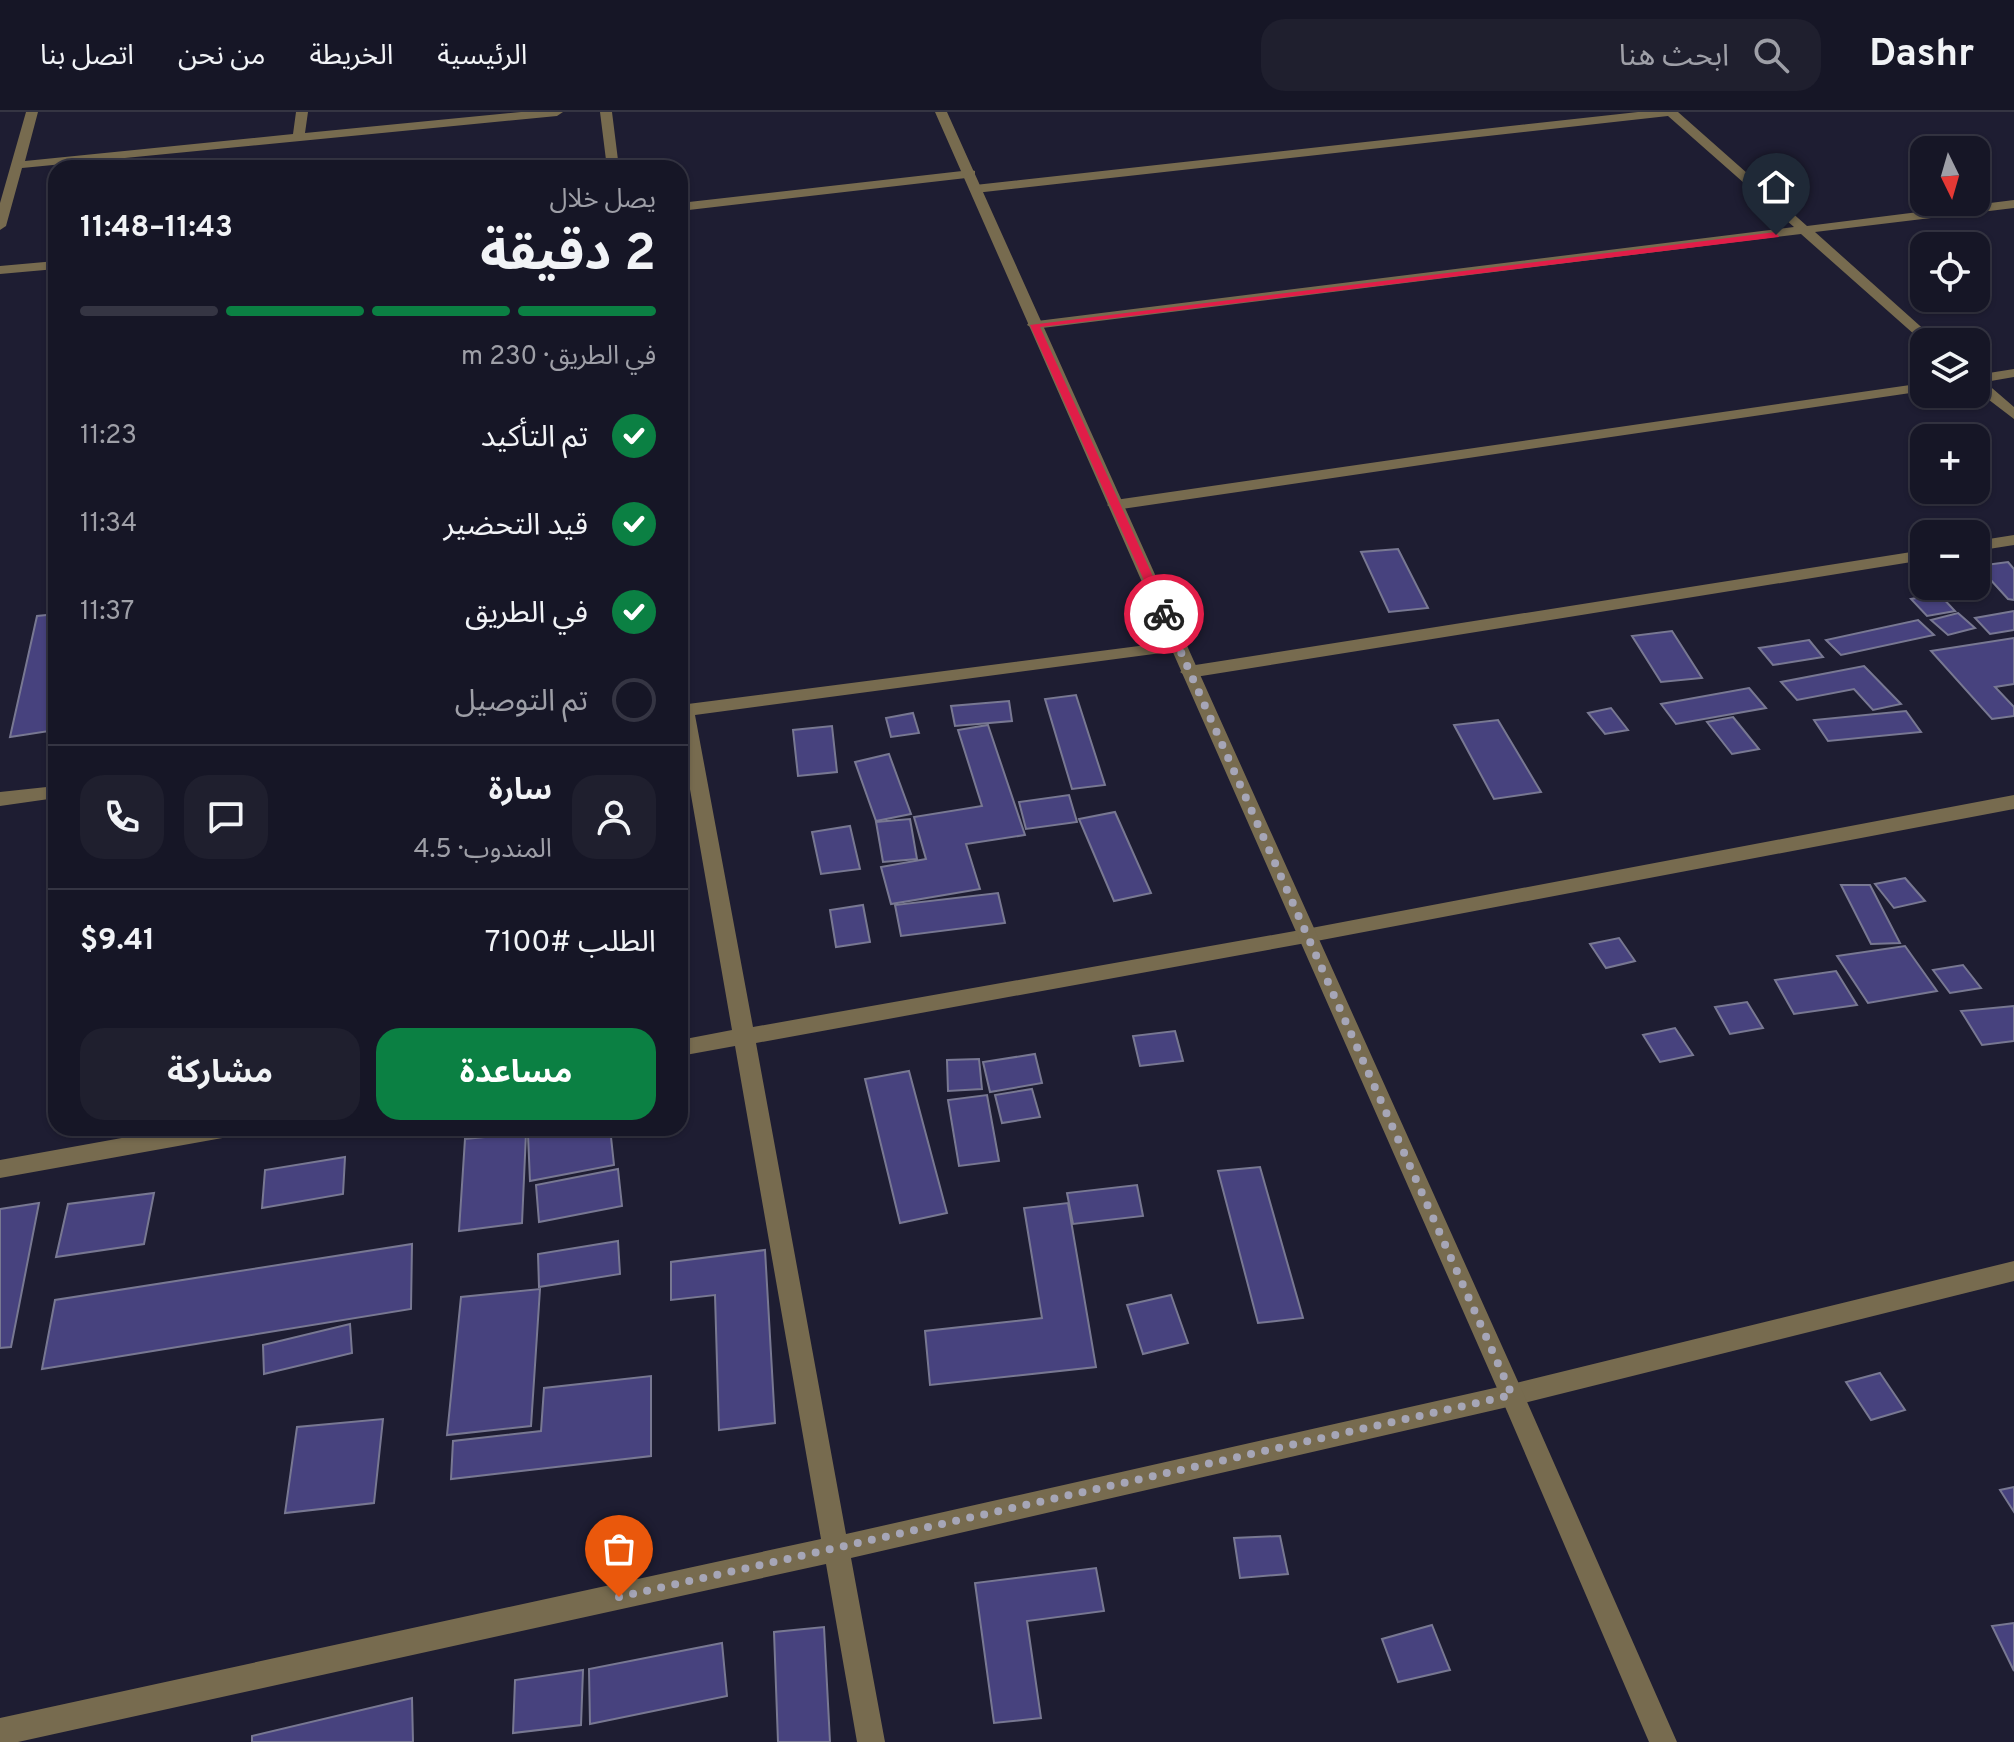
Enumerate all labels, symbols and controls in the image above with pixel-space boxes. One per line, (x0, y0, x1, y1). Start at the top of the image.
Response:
search box (1261, 19, 1821, 91)
text: Dashr (1869, 31, 1974, 80)
icon: search (1749, 33, 1793, 77)
text: اتصل بنا (40, 39, 134, 75)
text: من نحن (178, 39, 265, 75)
text: الخريطة (309, 39, 393, 75)
text: الرئيسية (437, 39, 527, 75)
text: ابحث هنا (1619, 39, 1729, 76)
north arrow (1910, 136, 1990, 216)
map controls (1910, 136, 1990, 600)
pin (1742, 153, 1810, 235)
icon: home (1754, 165, 1798, 209)
text: يصل خلال (550, 184, 656, 217)
text: 11:43–11:48 (80, 210, 233, 247)
text: 2 دقيقة (480, 223, 656, 289)
button: locate (1910, 232, 1990, 312)
button: layers (1910, 328, 1990, 408)
text: في الطريق · 230 m (461, 341, 656, 374)
icon: check (612, 414, 656, 458)
text: 11:23 (80, 420, 137, 453)
text: تم التأكيد (481, 420, 588, 457)
button: + (1910, 424, 1990, 504)
icon: check (612, 502, 656, 546)
text: 11:34 (80, 508, 137, 541)
text: قيد التحضير (444, 508, 588, 545)
button: − (1910, 520, 1990, 600)
courier (1124, 574, 1204, 654)
icon: check (612, 590, 656, 634)
icon: bike (1142, 592, 1186, 636)
text: 11:37 (80, 596, 134, 629)
text: في الطريق (465, 596, 588, 633)
text: تم التوصيل (455, 684, 588, 721)
text: سارة (489, 773, 552, 810)
button: phone (80, 775, 164, 859)
button: chat (184, 775, 268, 859)
button: person (572, 775, 656, 859)
text: المندوب · 4.5 (414, 834, 552, 867)
text: $9.41 (80, 923, 155, 960)
text: الطلب #7100 (485, 925, 656, 962)
button: مشاركة (80, 1028, 360, 1120)
button: مساعدة (376, 1028, 656, 1120)
pin (585, 1515, 653, 1597)
icon: bag (597, 1527, 641, 1571)

